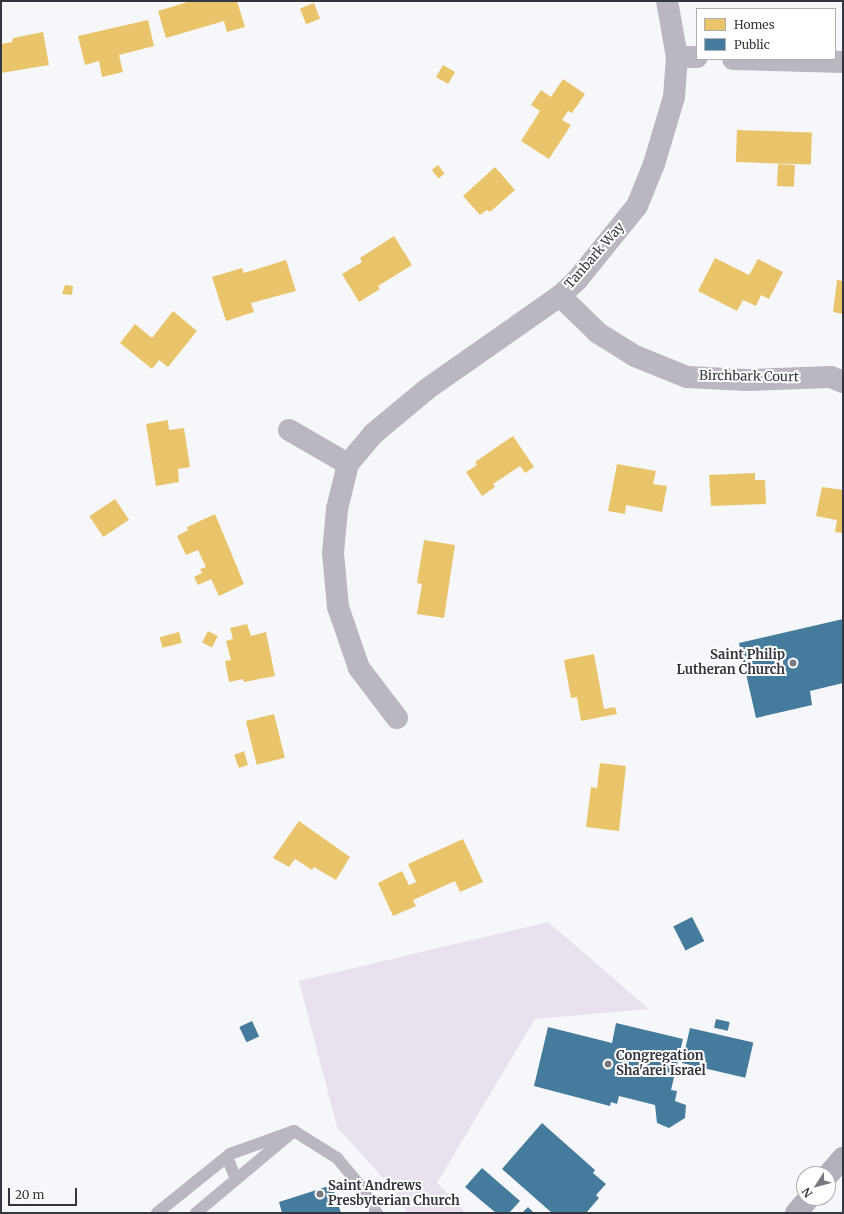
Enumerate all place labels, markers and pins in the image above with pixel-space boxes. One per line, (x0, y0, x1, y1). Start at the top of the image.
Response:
place label: Saint Philip Lutheran Church (677, 648, 785, 679)
marker: Saint Philip Lutheran Church (788, 658, 798, 668)
place label: Congregation Sha'arei Israel (616, 1049, 706, 1080)
marker: Congregation Sha'arei Israel (603, 1059, 613, 1069)
place label: Saint Andrews Presbyterian Church (328, 1179, 460, 1210)
marker: Saint Andrews Presbyterian Church (315, 1189, 325, 1199)

